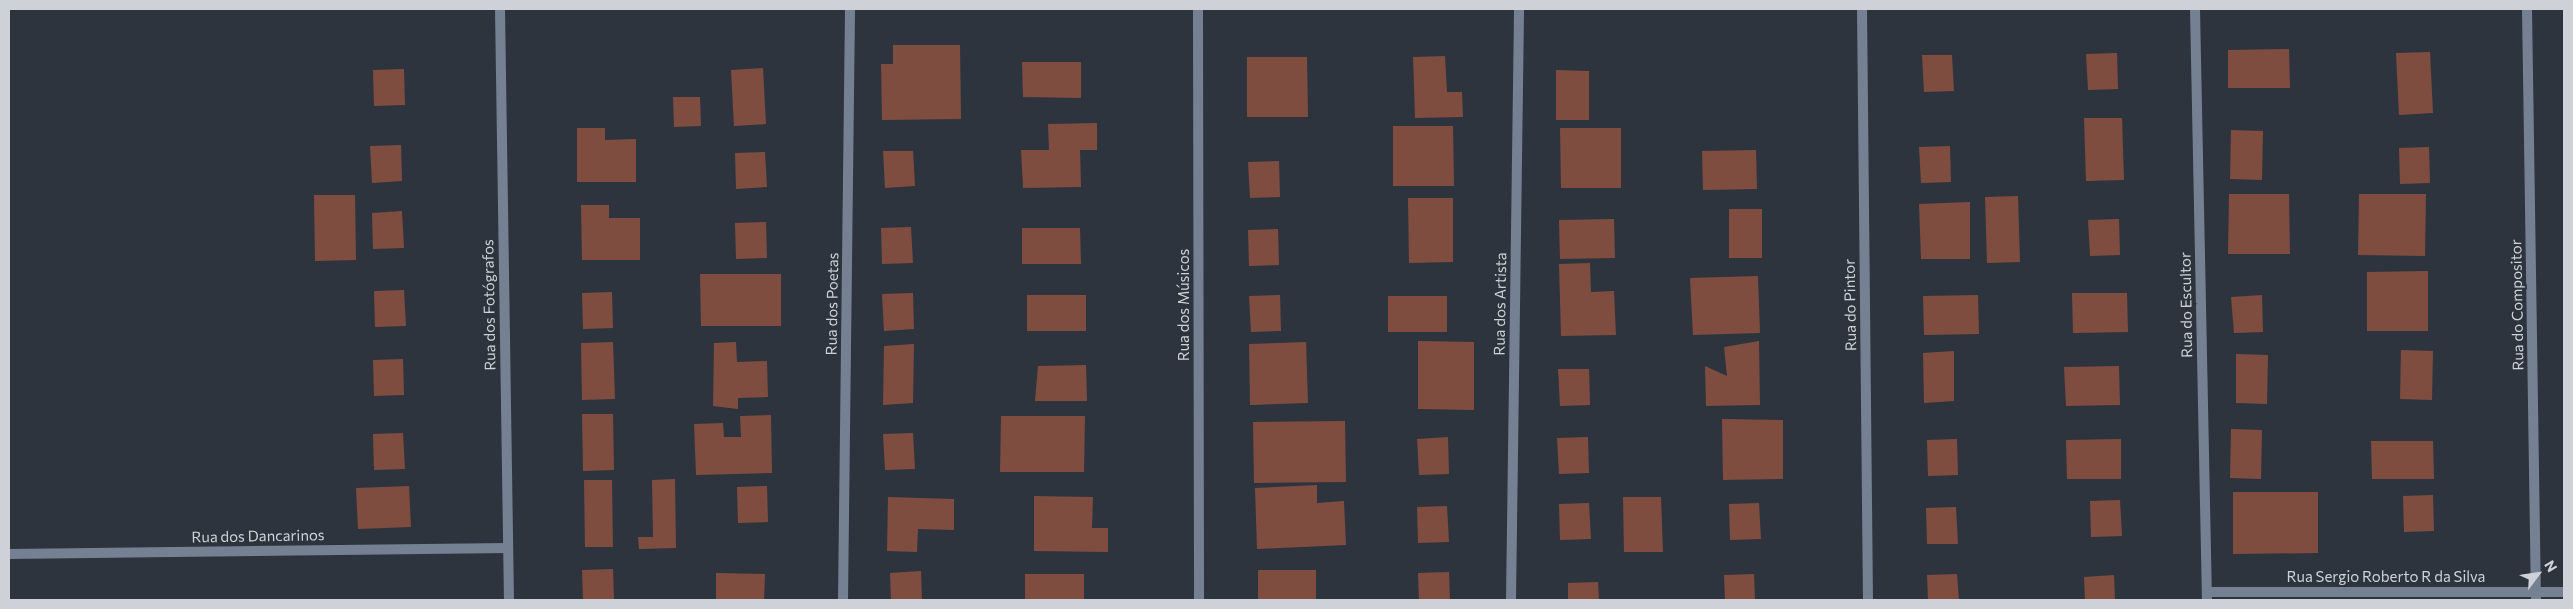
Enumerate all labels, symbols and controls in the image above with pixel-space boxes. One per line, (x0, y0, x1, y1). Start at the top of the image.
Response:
street label: Rua dos Fotógrafos (479, 239, 499, 371)
street label: Rua do Compositor (2507, 239, 2527, 371)
street label: Rua dos Músicos (1175, 249, 1193, 361)
street label: Rua dos Poetas (822, 252, 842, 356)
street label: Rua dos Artista (1490, 252, 1510, 356)
street label: Rua do Escultor (2176, 252, 2196, 358)
street label: Rua do Pintor (1840, 259, 1860, 351)
street label: Rua dos Dancarinos (191, 526, 325, 546)
north arrow (2513, 549, 2563, 599)
text: N (2541, 557, 2561, 575)
street label: Rua Sergio Roberto R da Silva (2287, 568, 2485, 586)

